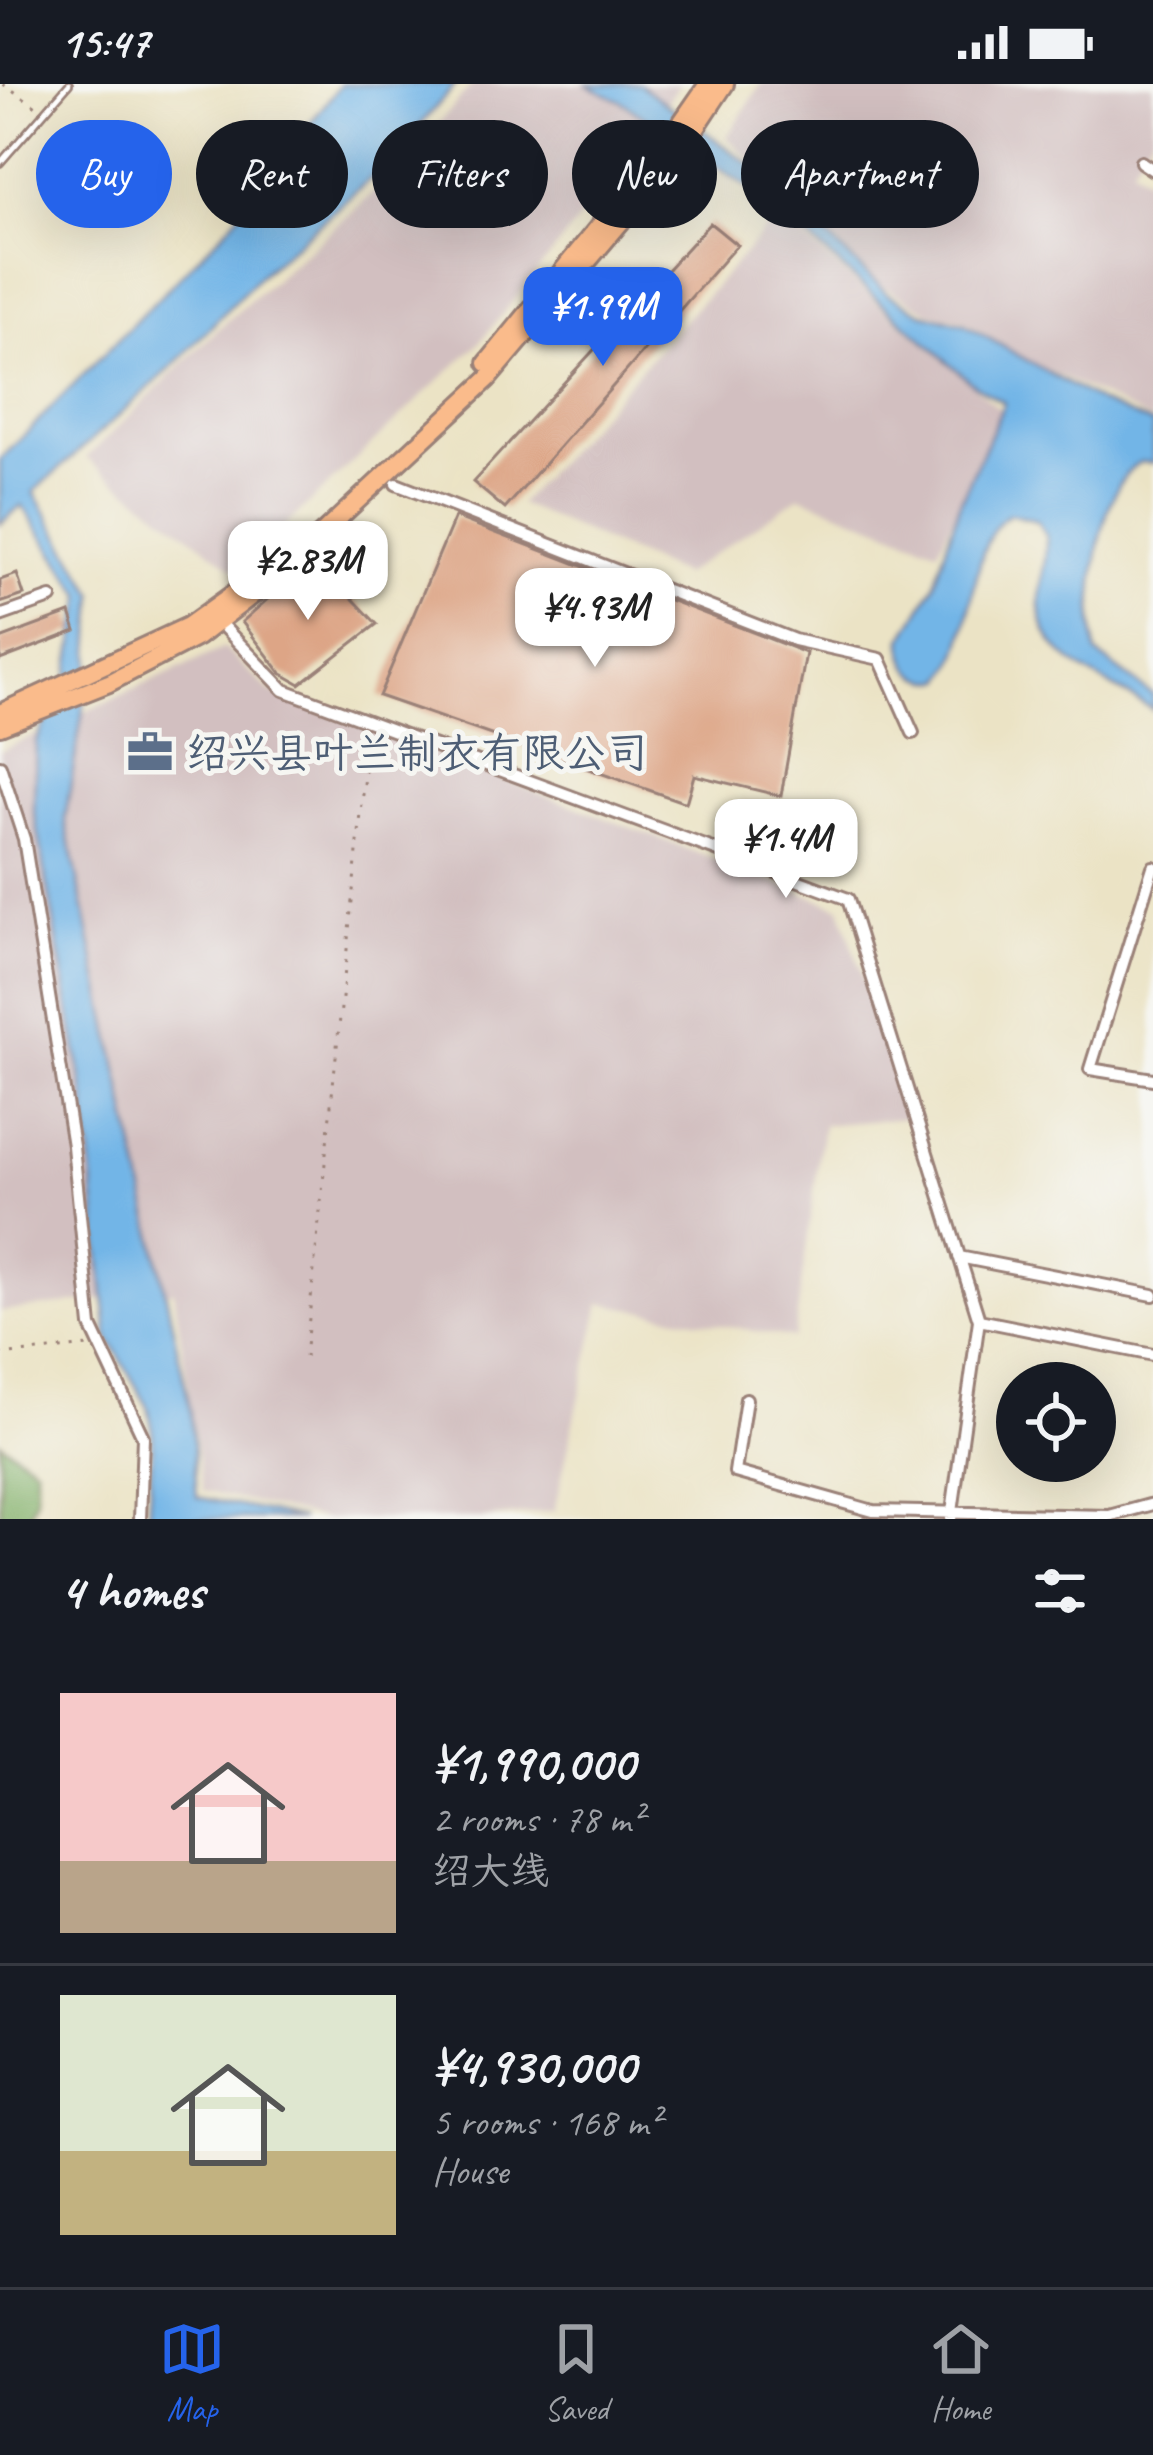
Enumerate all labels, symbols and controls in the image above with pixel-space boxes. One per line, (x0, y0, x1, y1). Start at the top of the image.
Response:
text: 15:47 (60, 14, 149, 71)
chip: Buy (36, 120, 172, 228)
chip: Rent (196, 120, 348, 228)
chip: Filters (372, 120, 548, 228)
chip: New (572, 120, 717, 228)
chip: Apartment (741, 120, 979, 228)
pin: ¥1.99M (505, 267, 701, 369)
text: ¥1.99M (550, 281, 656, 330)
pin: ¥2.83M (210, 521, 406, 623)
text: ¥2.83M (255, 535, 361, 584)
pin: ¥4.93M (497, 568, 693, 670)
text: ¥4.93M (542, 582, 648, 631)
office icon: 绍兴县叶兰制衣有限公司 (125, 727, 175, 777)
place label: 绍兴县叶兰制衣有限公司 (186, 727, 648, 780)
pin: ¥1.4M (702, 799, 870, 901)
text: ¥1.4M (742, 813, 830, 862)
map controls (996, 1362, 1116, 1482)
button: locate (996, 1362, 1116, 1482)
icon: filters (1027, 1558, 1093, 1624)
text: 4 homes (60, 1559, 204, 1623)
text: ¥1,990,000 (432, 1731, 635, 1795)
icon: home (156, 1741, 300, 1885)
text: 2 rooms · 78 m² (432, 1795, 643, 1844)
text: 绍大线 (432, 1847, 549, 1896)
text: ¥4,930,000 (432, 2034, 635, 2098)
icon: home (156, 2043, 300, 2187)
text: 5 rooms · 168 m² (432, 2098, 660, 2147)
text: House (432, 2147, 508, 2196)
tab: Map (159, 2316, 225, 2430)
tab: Saved (543, 2316, 609, 2430)
tab: Home (928, 2316, 994, 2430)

